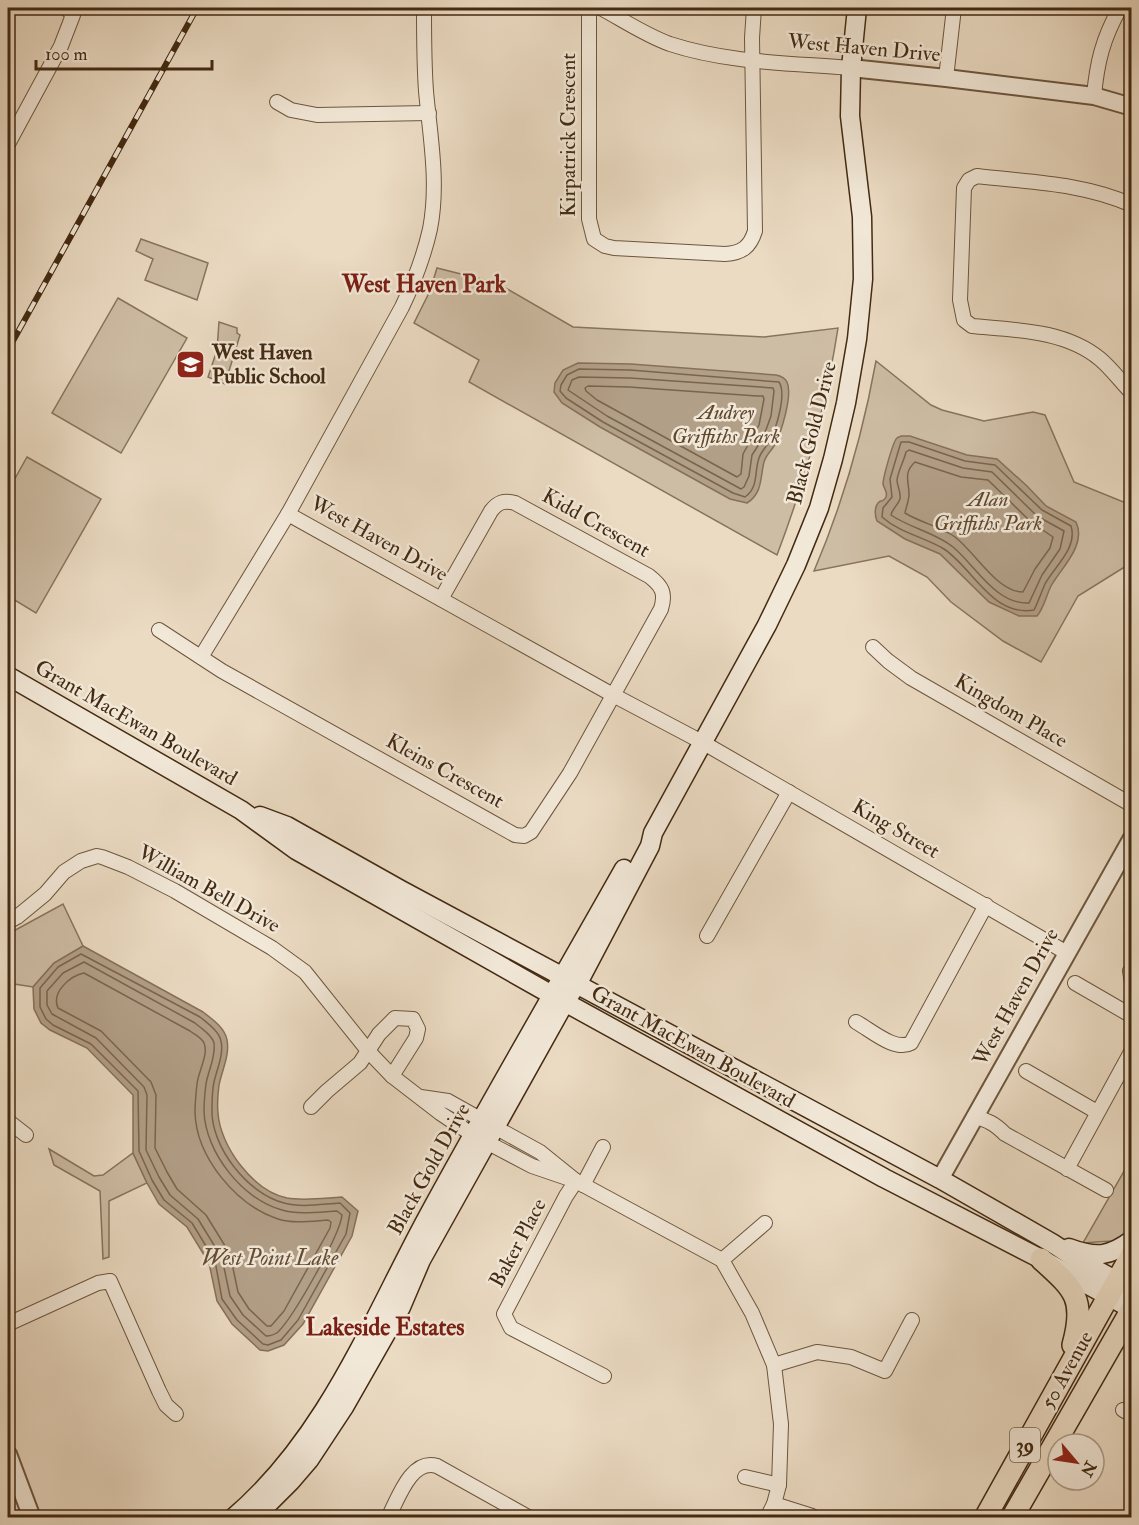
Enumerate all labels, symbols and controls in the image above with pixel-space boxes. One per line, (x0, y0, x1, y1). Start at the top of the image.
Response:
street label: West Haven Drive (786, 28, 942, 68)
scale bar (36, 33, 212, 71)
text: 100 m (45, 43, 88, 66)
street label: Kirpatrick Crescent (555, 53, 582, 217)
district label: West Haven Park (341, 269, 506, 300)
place label: West Haven Public School (211, 339, 326, 390)
school or university icon: West Haven Public School (175, 348, 207, 380)
street label: Black Gold Drive (781, 358, 843, 507)
park label: Audrey Griffiths Park (672, 399, 780, 450)
street label: Kidd Crescent (537, 482, 655, 564)
park label: Alan Griffiths Park (934, 486, 1042, 537)
street label: West Haven Drive (305, 490, 453, 588)
street label: Grant MacEwan Boulevard (30, 654, 243, 792)
street label: Kingdom Place (950, 668, 1073, 754)
street label: Kleins Crescent (381, 728, 509, 815)
street label: King Street (847, 793, 945, 865)
street label: William Bell Drive (132, 838, 285, 939)
street label: West Haven Drive (967, 923, 1065, 1071)
street label: Grant MacEwan Boulevard (586, 980, 800, 1115)
street label: Black Gold Drive (382, 1098, 476, 1240)
street label: Baker Place (483, 1194, 553, 1292)
water label: West Point Lake (202, 1244, 339, 1272)
district label: Lakeside Estates (306, 1312, 465, 1343)
street label: 50 Avenue (1035, 1326, 1100, 1414)
road number: 39 (1010, 1428, 1040, 1462)
north arrow (1046, 1432, 1106, 1492)
text: N (1076, 1457, 1101, 1480)

